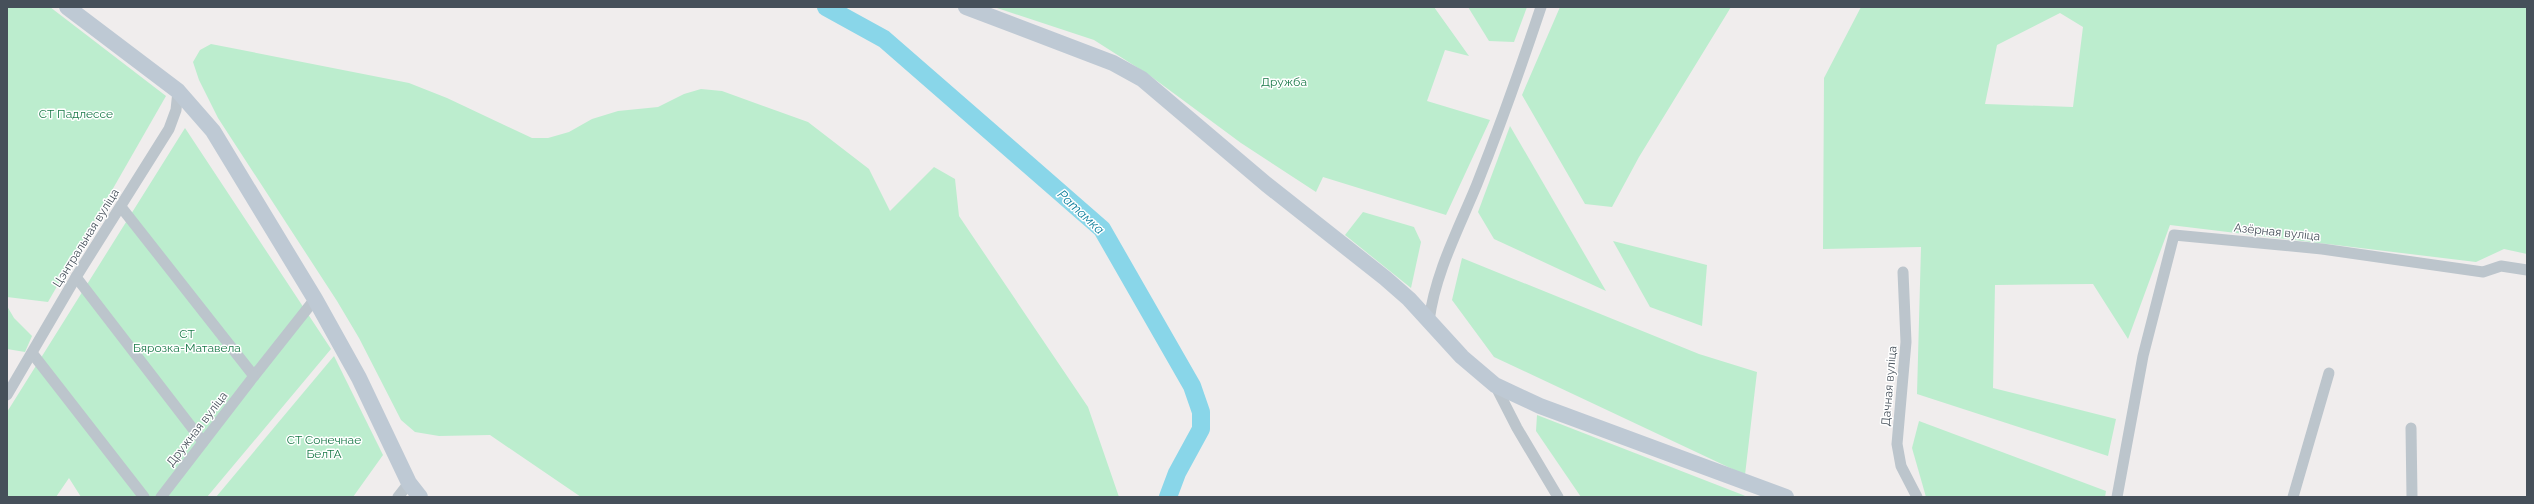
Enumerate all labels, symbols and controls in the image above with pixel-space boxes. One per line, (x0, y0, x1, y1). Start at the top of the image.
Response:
park label: Дружба (1261, 75, 1307, 89)
park label: СТ Падлессе (39, 107, 113, 121)
street label: Цэнтральная вуліца (50, 186, 122, 290)
water label: Ратамка (1055, 187, 1107, 237)
street label: Азёрная вуліца (2233, 221, 2321, 243)
park label: СТ Бярозка-Матавела (133, 327, 241, 355)
street label: Дачная вуліца (1879, 345, 1899, 427)
street label: Дружная вуліца (164, 389, 230, 469)
park label: СТ Сонечнае БелТА (287, 433, 361, 461)

